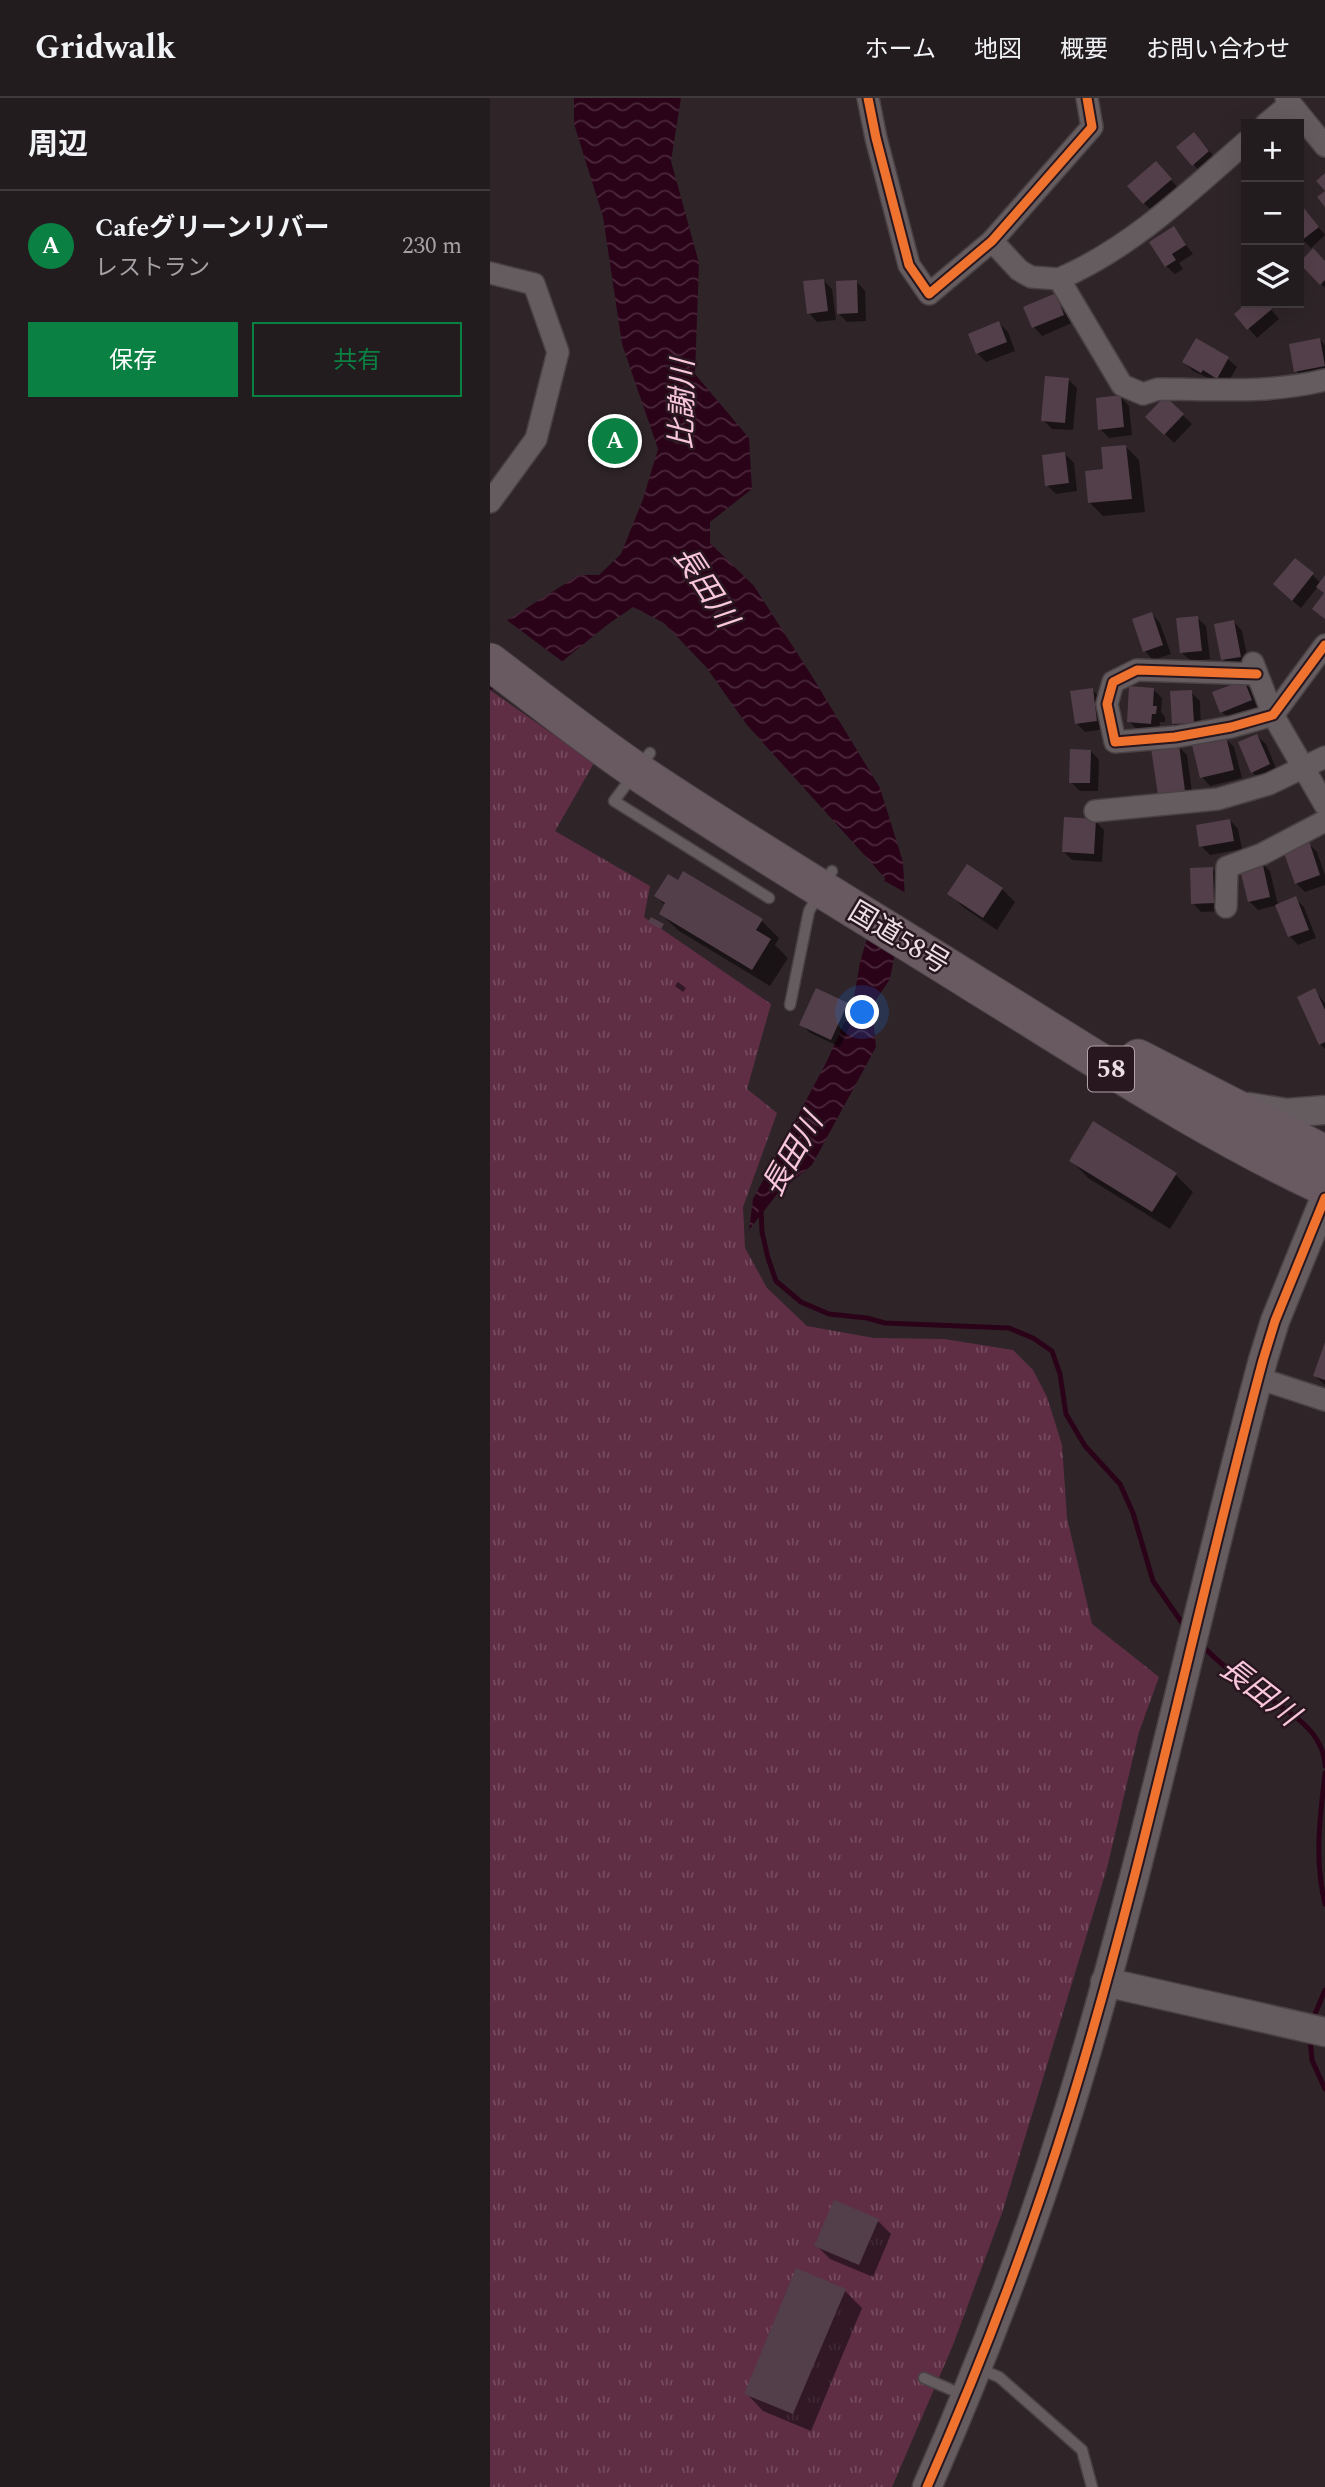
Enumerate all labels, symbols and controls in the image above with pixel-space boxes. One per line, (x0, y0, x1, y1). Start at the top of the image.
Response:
text: Gridwalk (35, 23, 176, 73)
text: ホーム (865, 32, 936, 68)
text: 地図 (974, 32, 1022, 68)
text: 概要 (1060, 32, 1108, 68)
text: お問い合わせ (1146, 32, 1290, 68)
map controls (1241, 119, 1304, 308)
button: + (1241, 119, 1304, 182)
text: 周辺 (28, 122, 88, 168)
button: − (1241, 182, 1304, 245)
text: Cafeグリーンリバー (95, 208, 330, 248)
text: A (42, 229, 60, 264)
text: 230 m (402, 229, 462, 264)
button: layers (1241, 245, 1304, 308)
text: レストラン (95, 251, 210, 286)
button: 保存 (28, 322, 238, 397)
button: 共有 (252, 322, 462, 397)
water label: 比謝川 (659, 356, 707, 449)
pin: A (592, 415, 638, 467)
water label: 長田川 (661, 537, 750, 640)
street label: 国道58号 (840, 891, 958, 985)
your location (845, 995, 879, 1029)
road number: 58 (1088, 1046, 1134, 1092)
water label: 長田川 (751, 1102, 837, 1205)
water label: 長田川 (1209, 1646, 1311, 1740)

